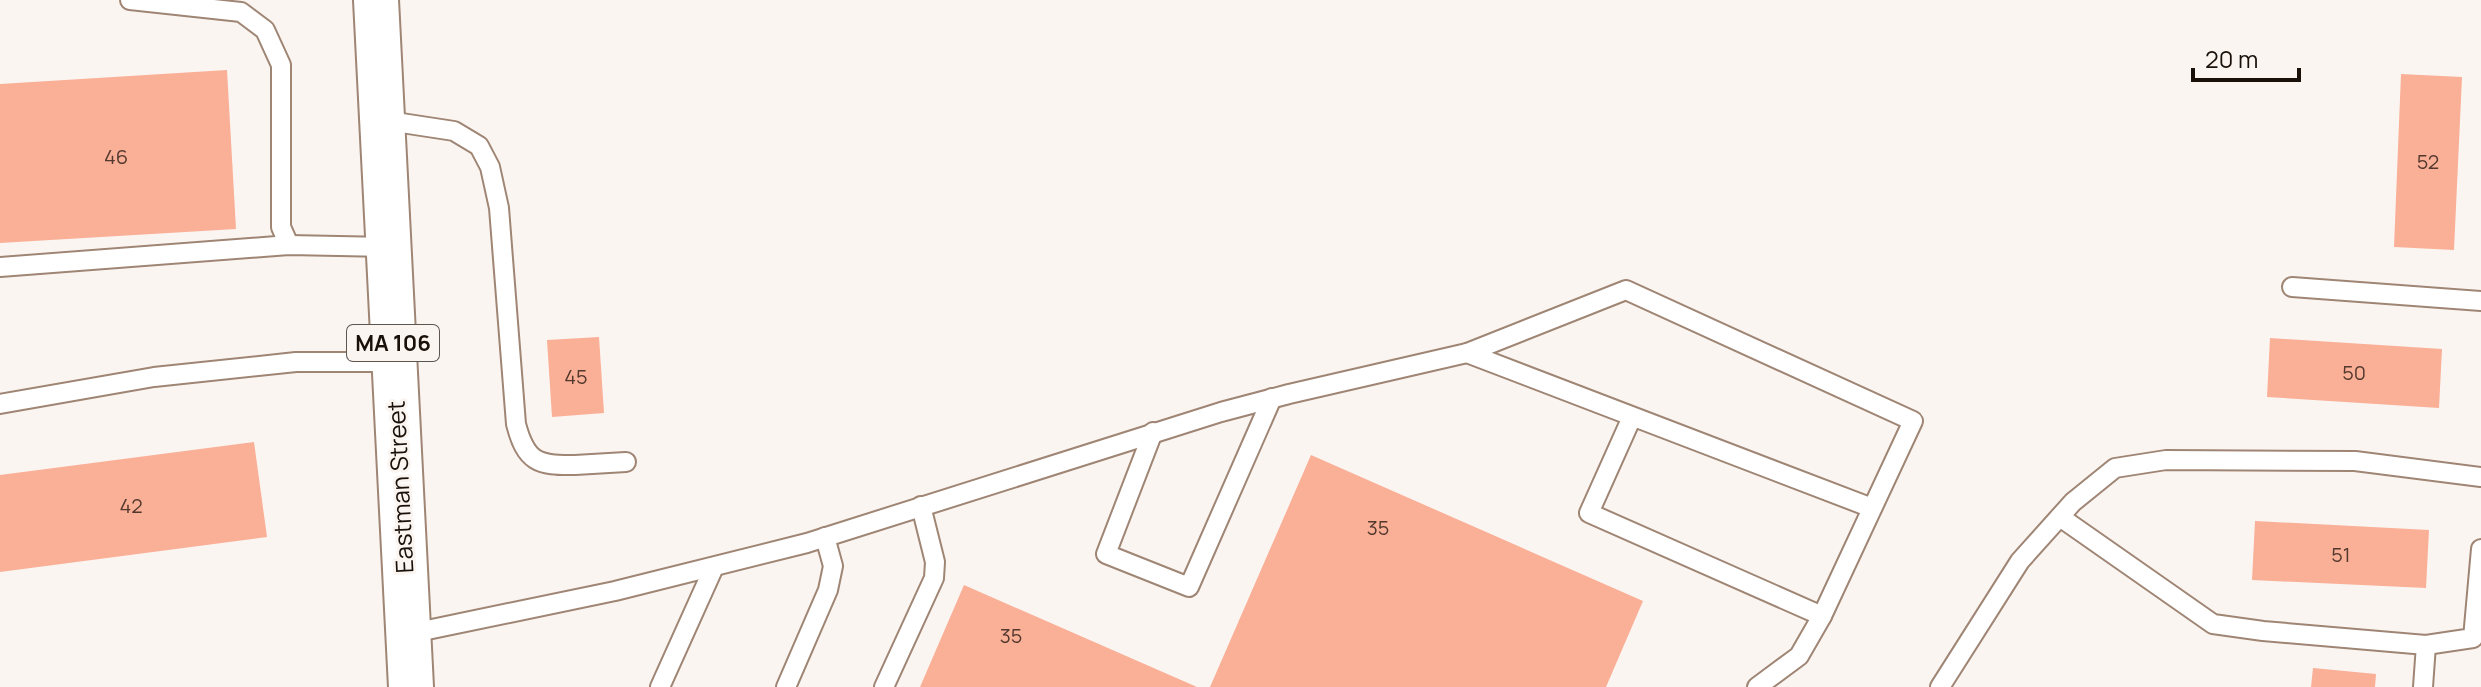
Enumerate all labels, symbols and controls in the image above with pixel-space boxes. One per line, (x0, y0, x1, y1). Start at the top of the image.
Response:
scale bar (2193, 32, 2299, 82)
text: 20 m (2205, 42, 2258, 75)
house number: 46 (104, 143, 128, 170)
house number: 52 (2417, 148, 2439, 175)
road number: MA 106 (347, 325, 439, 361)
house number: 50 (2342, 359, 2366, 386)
house number: 45 (564, 363, 588, 390)
street label: Eastman Street (379, 400, 420, 574)
house number: 42 (119, 492, 143, 519)
house number: 35 (1367, 514, 1389, 541)
house number: 51 (2331, 541, 2351, 568)
house number: 35 (1000, 622, 1022, 649)

